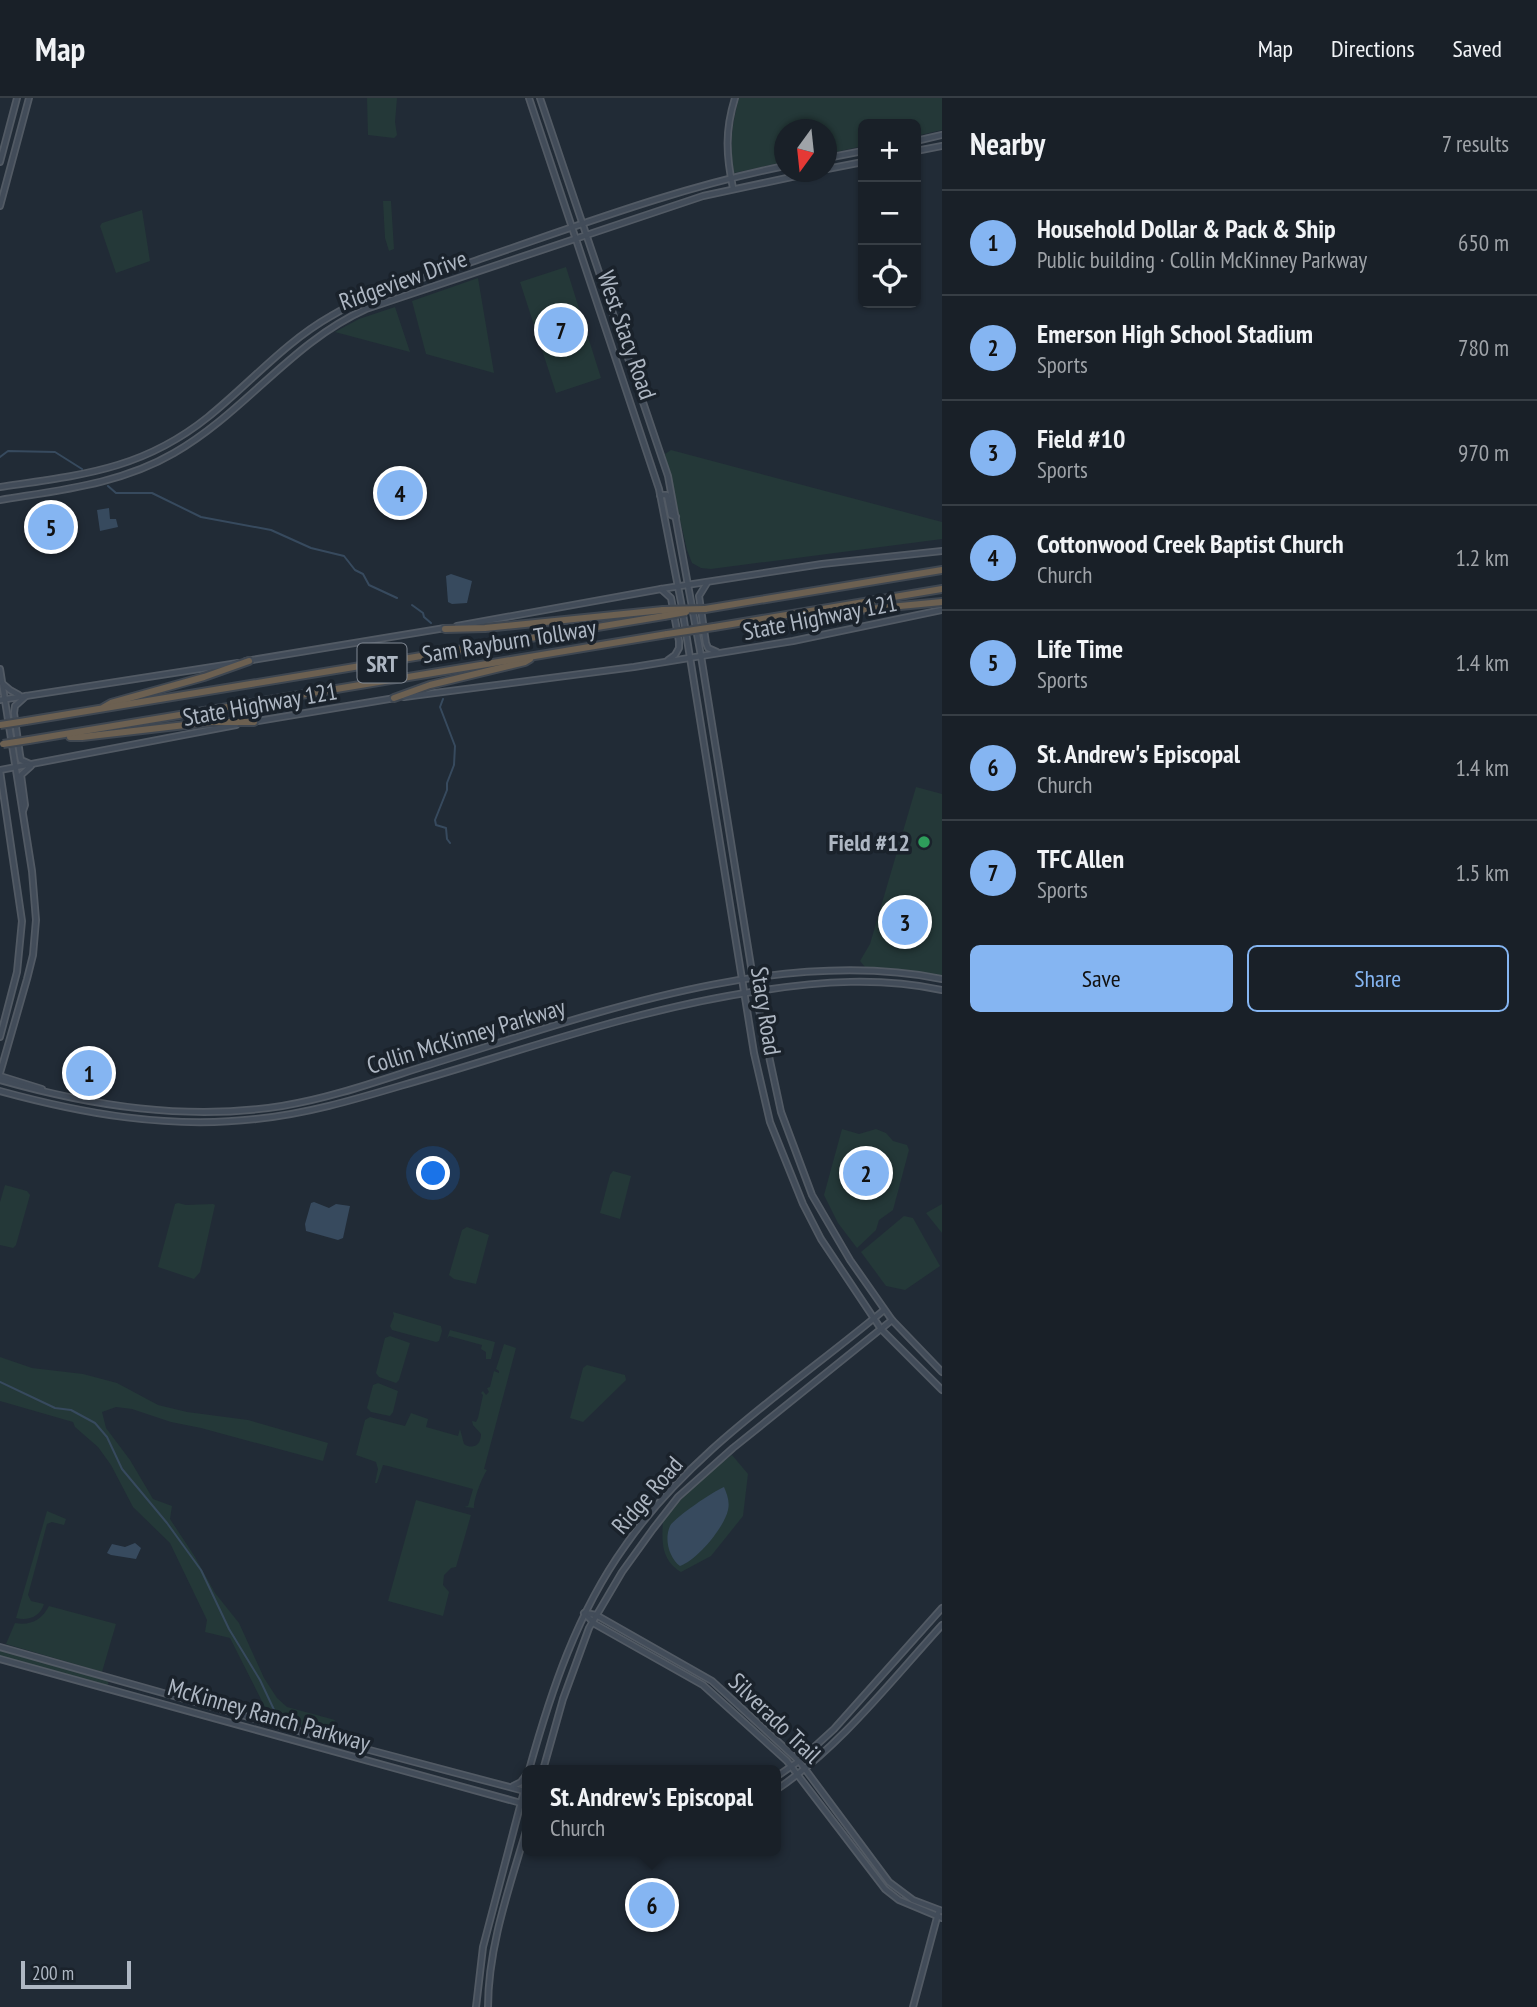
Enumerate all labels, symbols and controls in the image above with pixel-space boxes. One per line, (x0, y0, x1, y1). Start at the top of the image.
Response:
text: Map (35, 27, 85, 70)
text: Map (1258, 33, 1293, 64)
text: Directions (1331, 33, 1415, 64)
text: Saved (1453, 33, 1502, 64)
north arrow (774, 119, 837, 182)
map controls (858, 119, 921, 308)
button: + (858, 119, 921, 182)
text: Nearby (970, 124, 1045, 163)
text: 7 results (1442, 129, 1509, 158)
button: − (858, 182, 921, 245)
text: Household Dollar & Pack & Ship (1037, 212, 1336, 245)
text: 1 (988, 228, 999, 257)
text: 650 m (1458, 228, 1509, 257)
street label: Ridgeview Drive (335, 243, 471, 317)
button: locate (858, 245, 921, 308)
text: Public building · Collin McKinney Parkway (1037, 245, 1367, 274)
street label: West Stacy Road (591, 267, 663, 403)
pin: 7 (538, 304, 584, 356)
text: Emerson High School Stadium (1037, 317, 1313, 350)
text: 2 (988, 333, 999, 362)
text: 780 m (1458, 333, 1509, 362)
text: Sports (1037, 350, 1088, 379)
text: Field #10 (1037, 422, 1125, 455)
text: 3 (988, 438, 999, 467)
text: 970 m (1458, 438, 1509, 467)
text: Sports (1037, 455, 1088, 484)
pin: 4 (377, 467, 423, 519)
pin: 5 (28, 501, 74, 553)
text: Cottonwood Creek Baptist Church (1037, 527, 1344, 560)
text: 4 (988, 543, 999, 572)
text: 1.2 km (1455, 543, 1509, 572)
text: Church (1037, 560, 1092, 589)
street label: State Highway 121 (740, 587, 900, 647)
street label: Sam Rayburn Tollway (420, 612, 598, 670)
text: Life Time (1037, 632, 1123, 665)
road number: SRT (358, 643, 406, 682)
text: 5 (988, 648, 999, 677)
text: 1.4 km (1455, 648, 1509, 677)
text: Sports (1037, 665, 1088, 694)
street label: State Highway 121 (180, 675, 340, 733)
text: St. Andrew's Episcopal (1037, 737, 1240, 770)
text: 6 (988, 753, 999, 782)
text: 1.4 km (1455, 753, 1509, 782)
text: Church (1037, 770, 1092, 799)
place label: Field #12 (828, 827, 910, 858)
marker: Field #12 (916, 834, 932, 850)
text: TFC Allen (1037, 842, 1124, 875)
text: 7 (988, 858, 999, 887)
text: 1.5 km (1455, 858, 1509, 887)
text: Sports (1037, 875, 1088, 904)
pin: 3 (882, 896, 928, 948)
button: Save (970, 945, 1233, 1012)
button: Share (1247, 945, 1509, 1012)
street label: Stacy Road (744, 965, 788, 1057)
street label: Collin McKinney Parkway (363, 991, 569, 1081)
pin: 1 (66, 1047, 112, 1099)
pin: 2 (843, 1147, 889, 1199)
your location (416, 1156, 450, 1190)
street label: Ridge Road (605, 1450, 689, 1540)
street label: Silverado Trail (722, 1666, 828, 1770)
street label: McKinney Ranch Parkway (164, 1671, 374, 1759)
popup (522, 1765, 781, 1856)
text: St. Andrew's Episcopal (550, 1780, 753, 1813)
text: Church (550, 1813, 605, 1842)
pin: 6 (629, 1879, 675, 1931)
scale bar (21, 1958, 131, 1990)
text: 200 m (32, 1961, 74, 1985)

